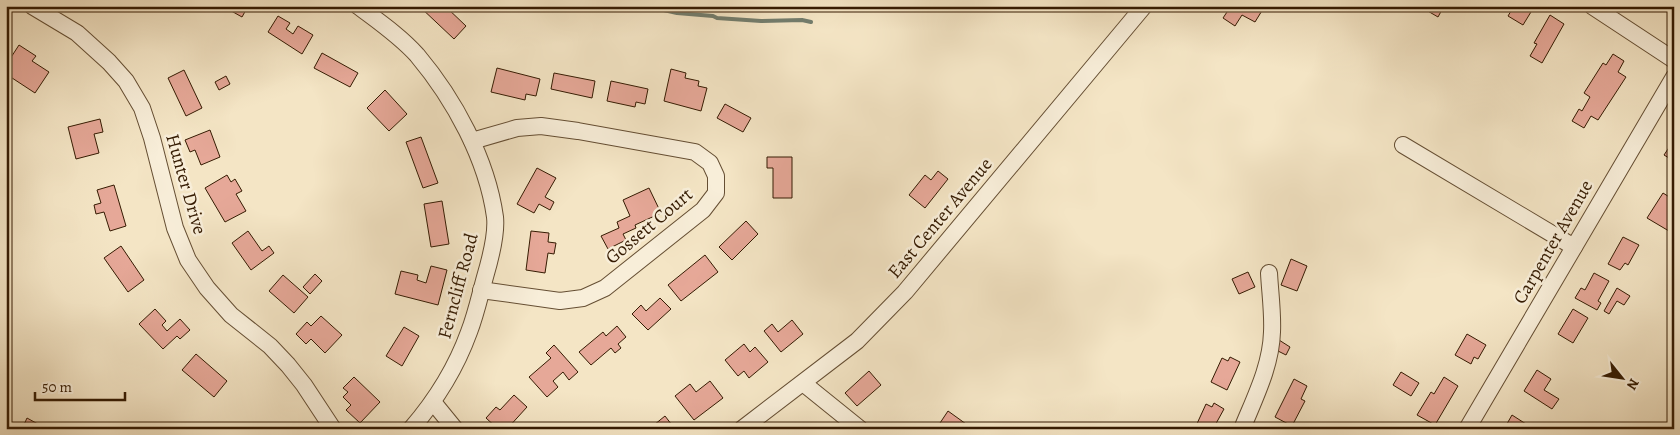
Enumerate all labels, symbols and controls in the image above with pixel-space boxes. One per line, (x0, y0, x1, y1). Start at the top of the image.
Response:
street label: Hunter Drive (159, 131, 213, 237)
street label: East Center Avenue (882, 152, 998, 284)
street label: Carpenter Avenue (1507, 175, 1599, 309)
street label: Gossett Court (600, 182, 698, 270)
street label: Ferncliff Road (431, 230, 485, 342)
north arrow (1598, 352, 1648, 402)
scale bar (35, 370, 125, 402)
text: N (1622, 375, 1644, 393)
text: 50 m (42, 377, 72, 397)

